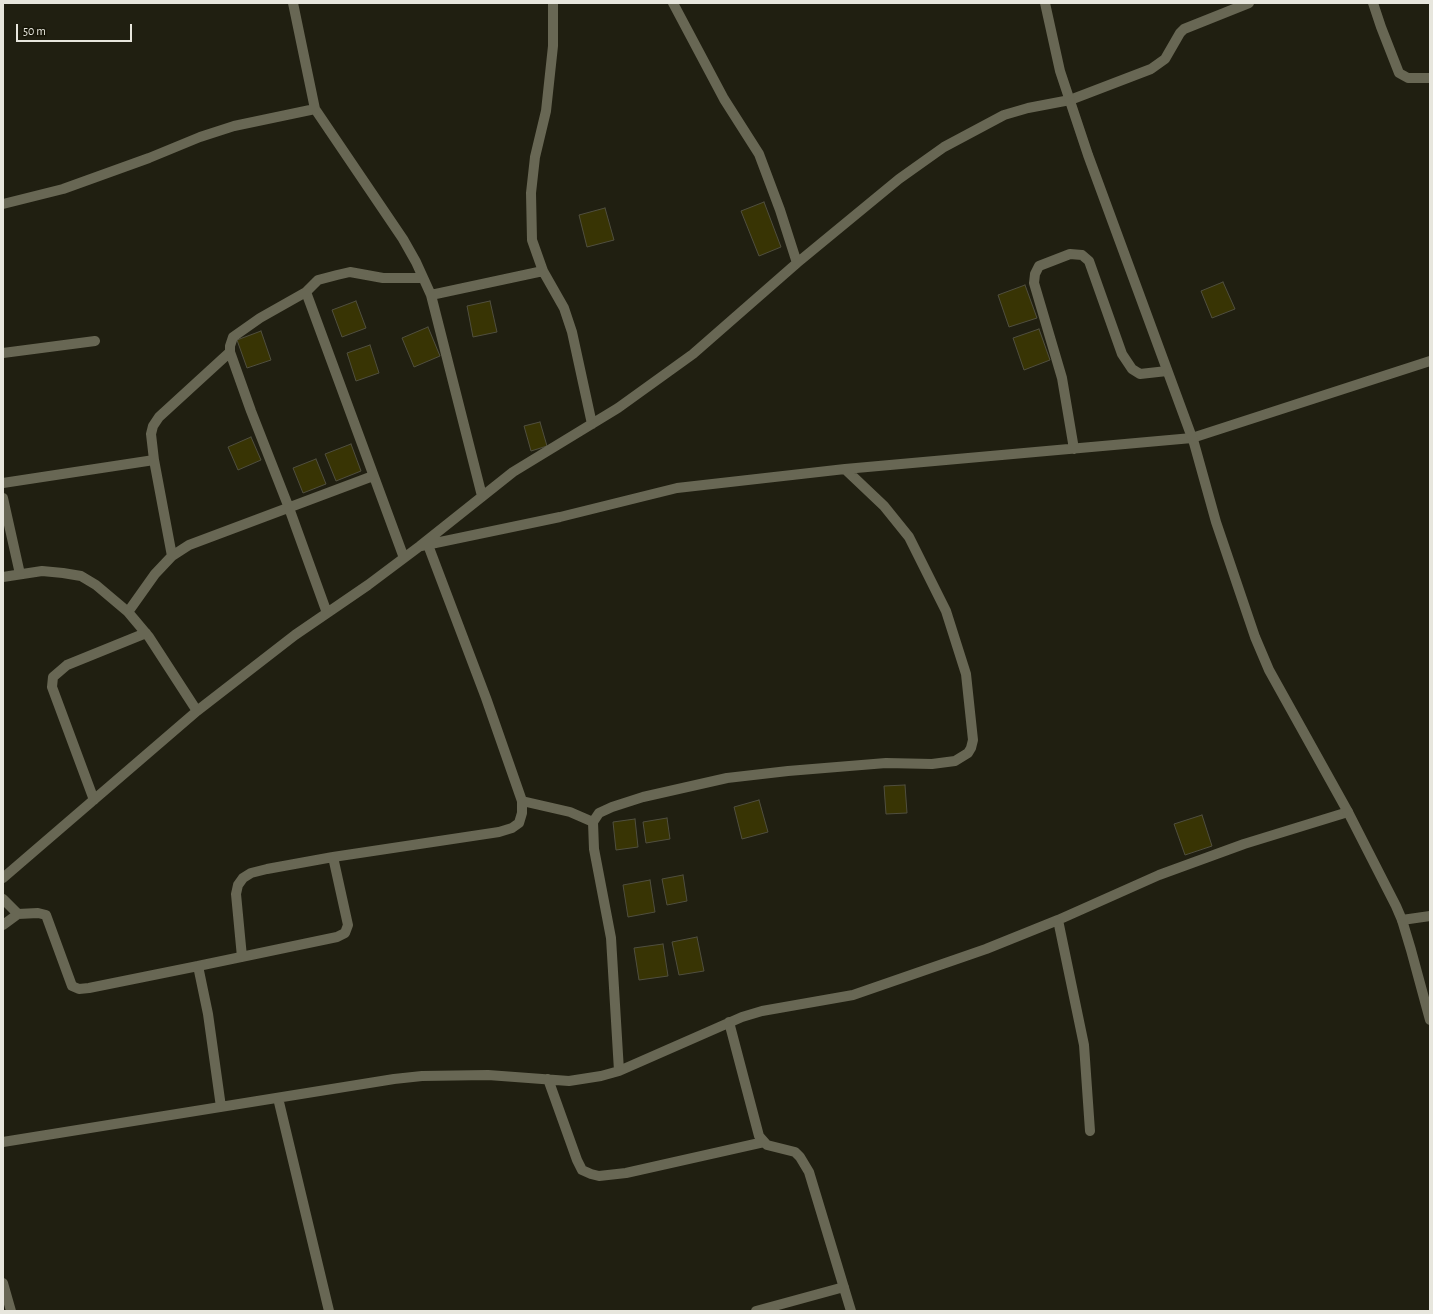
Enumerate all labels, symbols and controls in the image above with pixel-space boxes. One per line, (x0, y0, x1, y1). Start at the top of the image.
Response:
scale bar (18, 16, 134, 42)
text: 50 m (23, 25, 46, 37)

